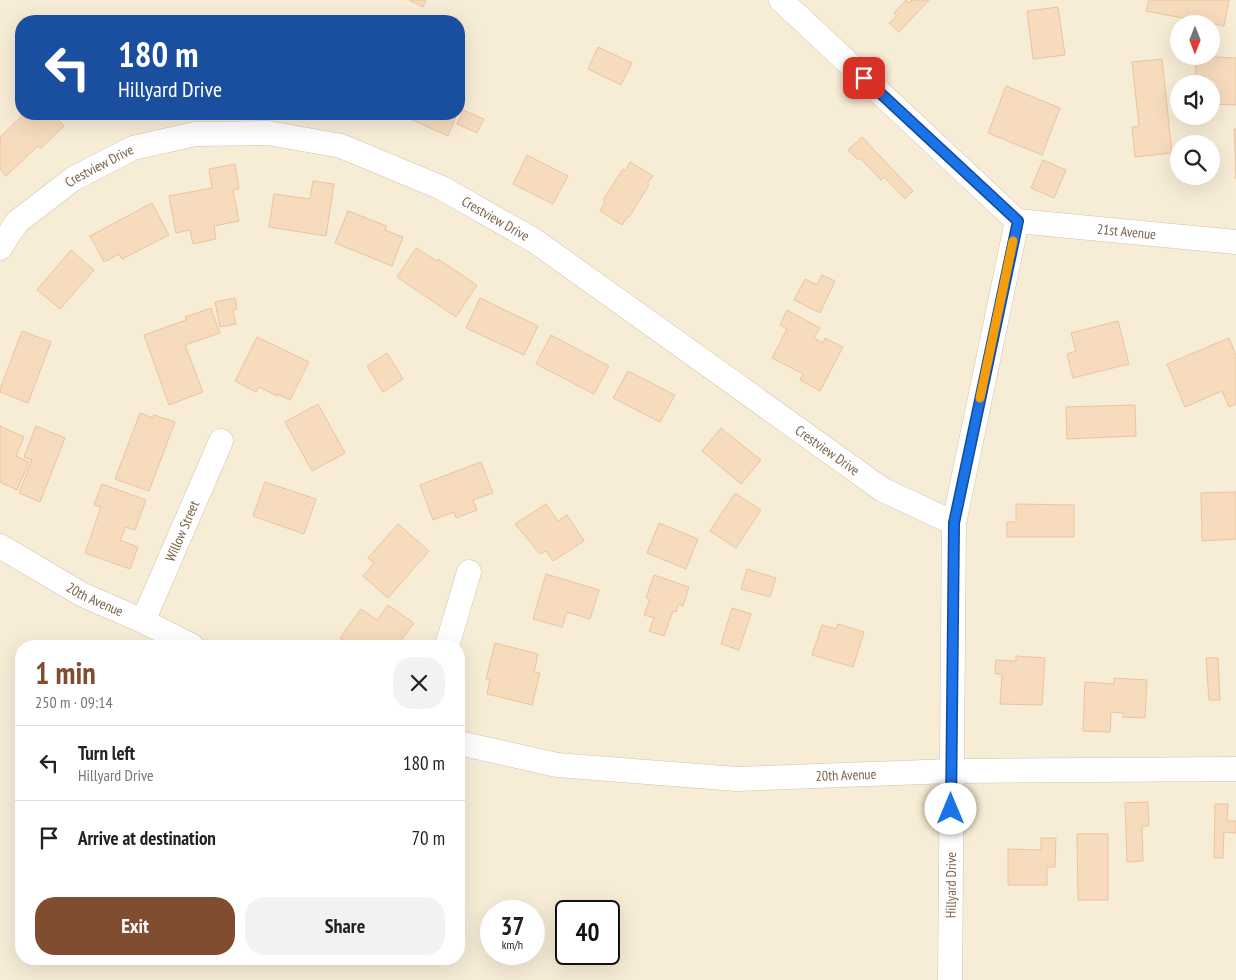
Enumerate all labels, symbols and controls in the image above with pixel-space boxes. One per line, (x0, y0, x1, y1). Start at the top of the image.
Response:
north arrow (1170, 15, 1220, 65)
map controls (1170, 15, 1220, 185)
text: 180 m (118, 31, 199, 77)
icon: left (35, 35, 100, 100)
pin (843, 57, 885, 99)
icon: arrive (850, 64, 878, 92)
text: Hillyard Drive (118, 75, 222, 103)
button: sound (1170, 75, 1220, 125)
button: search (1170, 135, 1220, 185)
street label: Crestview Drive (61, 140, 137, 191)
street label: Crestview Drive (459, 192, 533, 245)
street label: 21st Avenue (1096, 220, 1157, 243)
street label: Crestview Drive (792, 421, 863, 480)
street label: Willow Street (161, 498, 203, 564)
street label: 20th Avenue (63, 578, 126, 620)
text: 1 min (35, 653, 96, 692)
button: close (393, 657, 445, 709)
text: 250 m · 09:14 (35, 692, 113, 712)
text: Turn left (78, 741, 135, 765)
icon: left (35, 749, 63, 777)
text: 180 m (403, 751, 445, 775)
text: Hillyard Drive (78, 765, 154, 785)
street label: 20th Avenue (815, 765, 877, 785)
position arrow (924, 782, 976, 834)
icon: arrive (35, 824, 63, 852)
text: Arrive at destination (78, 826, 216, 850)
text: 70 m (412, 826, 445, 850)
street label: Hillyard Drive (942, 852, 960, 918)
button: Exit (35, 897, 235, 955)
button: Share (245, 897, 445, 955)
speed limit sign: 40 (555, 900, 620, 965)
text: 37 (501, 910, 524, 942)
text: km/h (502, 937, 523, 952)

